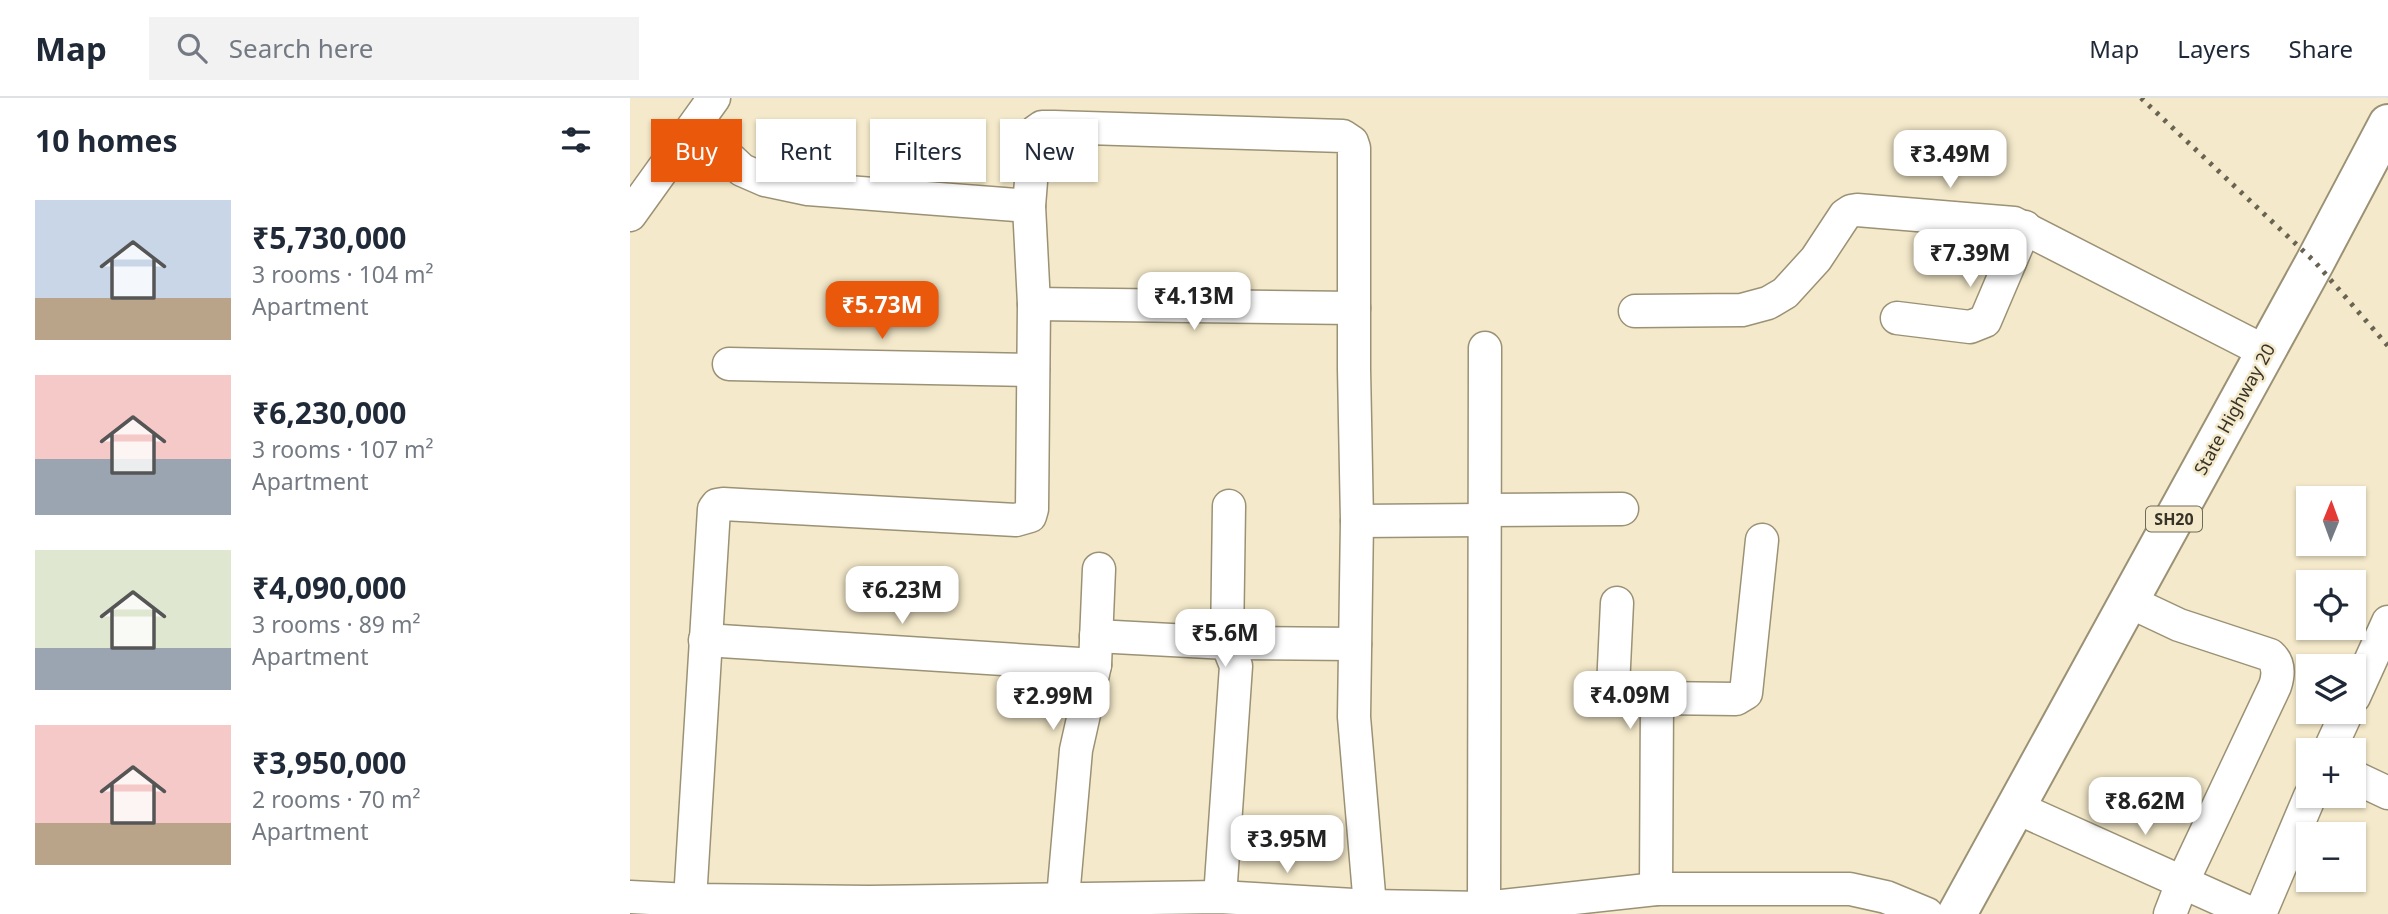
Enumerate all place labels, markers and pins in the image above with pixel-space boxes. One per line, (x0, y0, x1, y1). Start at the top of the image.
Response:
pin: ₹3.49M (1893, 130, 2007, 190)
pin: ₹7.39M (1913, 230, 2027, 289)
pin: ₹4.13M (1137, 272, 1251, 332)
pin: ₹5.73M (825, 282, 939, 341)
pin: ₹6.23M (845, 566, 959, 626)
pin: ₹5.6M (1176, 610, 1274, 669)
pin: ₹2.99M (996, 672, 1110, 732)
pin: ₹4.09M (1573, 672, 1687, 731)
pin: ₹8.62M (2088, 778, 2202, 837)
pin: ₹3.95M (1230, 816, 1344, 875)

